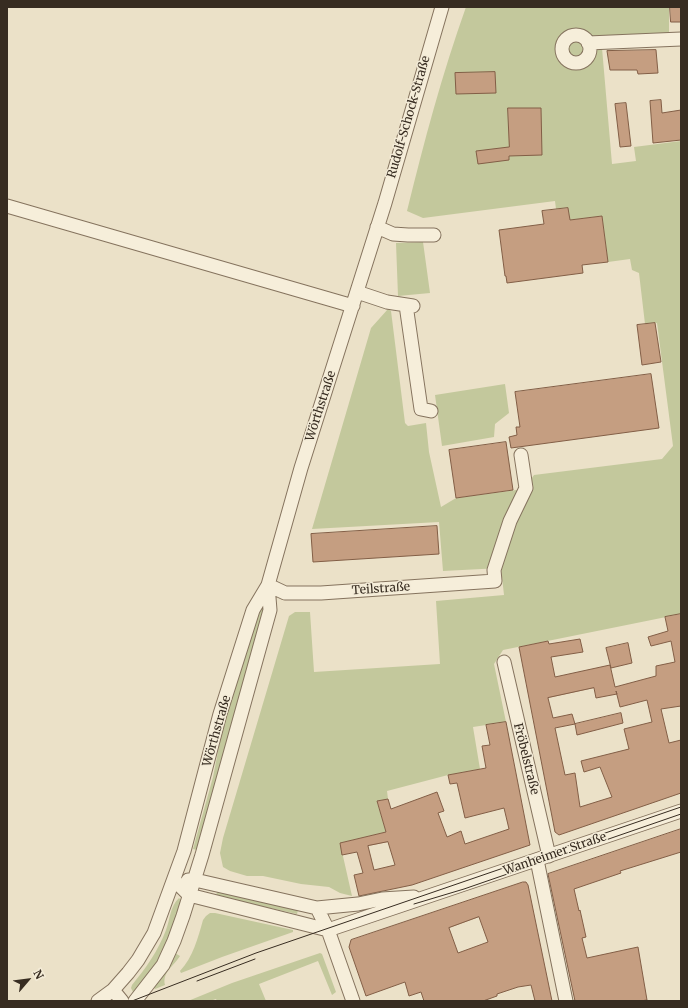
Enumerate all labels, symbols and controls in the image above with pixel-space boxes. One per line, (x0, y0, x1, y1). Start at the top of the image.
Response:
street label: Rudolf-Schock-Straße (385, 54, 433, 180)
street label: Wörthstraße (303, 369, 339, 443)
street label: Teilstraße (351, 580, 411, 598)
street label: Wörthstraße (200, 694, 234, 768)
street label: Fröbelstraße (510, 722, 542, 796)
street label: Wanheimer Straße (502, 830, 608, 878)
north arrow (8, 960, 48, 1000)
text: N (30, 967, 47, 981)

